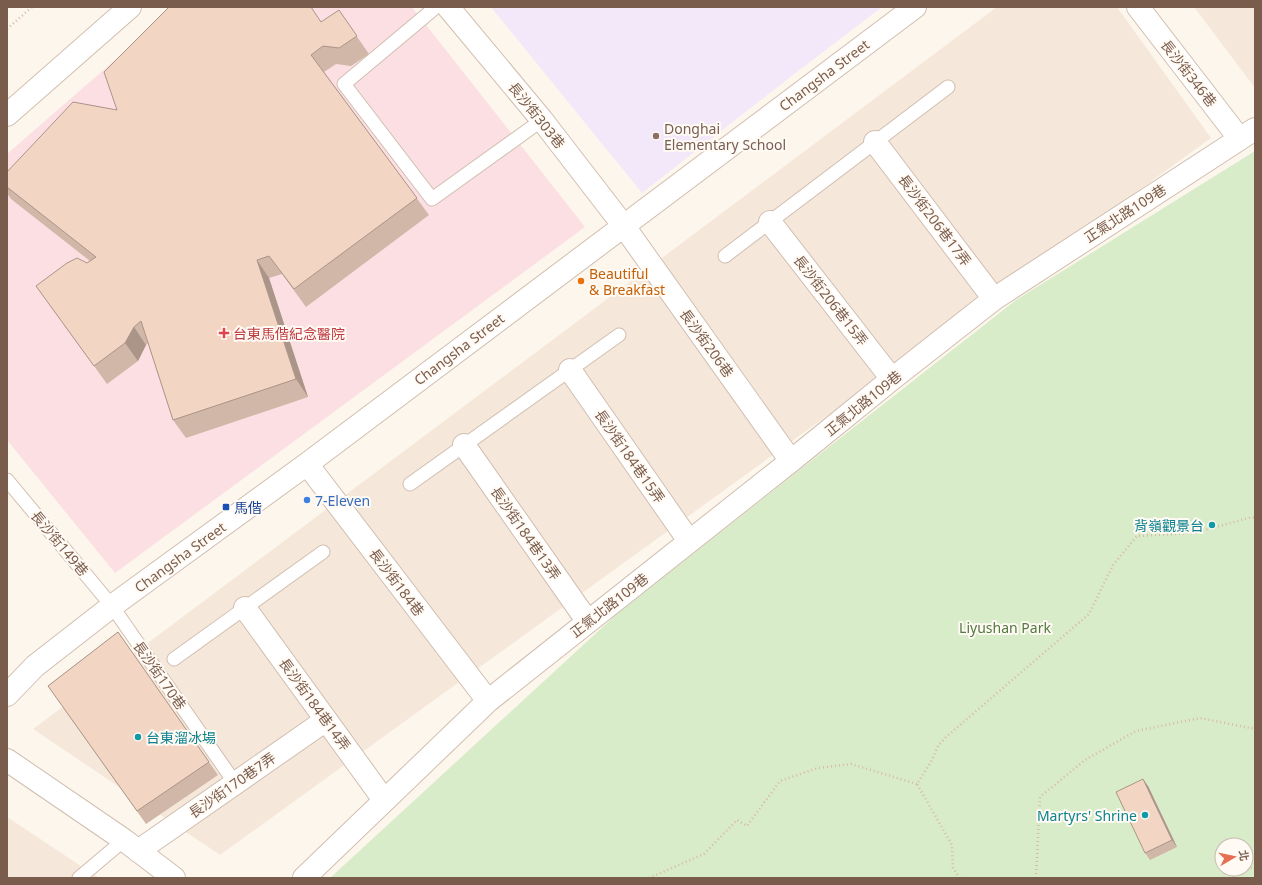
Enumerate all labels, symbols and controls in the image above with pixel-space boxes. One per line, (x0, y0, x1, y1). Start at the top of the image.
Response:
street label: Changsha Street (775, 35, 873, 115)
street label: 長沙街346巷 (1157, 36, 1221, 110)
street label: 長沙街303巷 (504, 78, 570, 152)
place label: Donghai Elementary School (664, 119, 786, 154)
marker: Donghai Elementary School (651, 131, 661, 141)
street label: 長沙街206巷17弄 (894, 170, 976, 270)
street label: 正氣北路109巷 (1080, 179, 1170, 247)
street label: 長沙街206巷15弄 (790, 251, 872, 349)
place label: Beautiful & Breakfast (589, 264, 665, 299)
marker: Beautiful & Breakfast (576, 276, 586, 286)
street label: 長沙街206巷 (676, 305, 738, 381)
street label: Changsha Street (410, 309, 508, 389)
place label: 台東馬偕紀念醫院 (233, 324, 345, 343)
marker: 台東馬偕紀念醫院 (218, 327, 230, 339)
street label: 正氣北路109巷 (820, 366, 906, 440)
street label: 長沙街184巷15弄 (591, 405, 669, 507)
street label: 長沙街184巷13弄 (487, 482, 565, 584)
place label: 7-Eleven (315, 491, 370, 510)
marker: 7-Eleven (302, 495, 312, 505)
place label: 馬偕 (234, 498, 262, 517)
marker: 馬偕 (221, 502, 231, 512)
street label: 長沙街149巷 (27, 506, 93, 580)
place label: 背嶺觀景台 (1134, 516, 1204, 535)
street label: Changsha Street (131, 517, 229, 597)
marker: 背嶺觀景台 (1207, 520, 1217, 530)
street label: 長沙街184巷 (365, 544, 429, 620)
street label: 正氣北路109巷 (566, 569, 652, 641)
park label: Liyushan Park (959, 618, 1051, 637)
street label: 長沙街170巷 (129, 637, 191, 713)
street label: 長沙街184巷14弄 (275, 654, 355, 754)
place label: 台東溜冰場 (146, 728, 216, 747)
marker: 台東溜冰場 (133, 732, 143, 742)
street label: 長沙街170巷7弄 (185, 748, 279, 822)
place label: Martyrs' Shrine (1037, 806, 1137, 825)
marker: Martyrs' Shrine (1140, 810, 1150, 820)
north arrow (1214, 837, 1254, 877)
text: 北 (1236, 849, 1253, 862)

